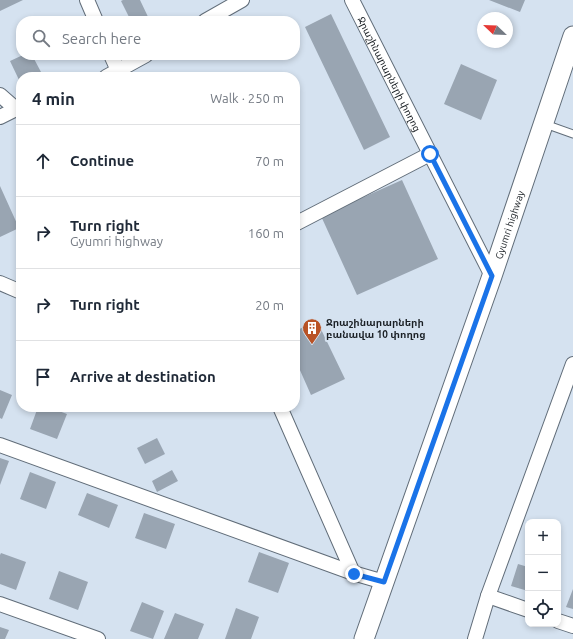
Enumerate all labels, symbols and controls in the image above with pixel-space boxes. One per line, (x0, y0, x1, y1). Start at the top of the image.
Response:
north arrow (477, 12, 513, 48)
street label: Ջրաշինարարների փողոց (355, 15, 423, 134)
search box (16, 16, 300, 60)
icon: search (30, 27, 52, 49)
text: Search here (62, 30, 141, 47)
text: 4 min (32, 89, 75, 108)
text: Walk · 250 m (210, 91, 284, 105)
route start (421, 145, 439, 163)
icon: ahead (32, 150, 54, 172)
text: Continue (70, 152, 134, 169)
text: 70 m (255, 154, 284, 168)
street label: Gyumri highway (493, 189, 526, 261)
text: Turn right (70, 217, 140, 234)
icon: right (32, 222, 54, 244)
text: 160 m (248, 226, 284, 240)
text: Gyumri highway (70, 234, 163, 248)
icon: right (32, 294, 54, 316)
text: Turn right (70, 296, 140, 313)
text: 20 m (255, 298, 284, 312)
building icon: Ջրաշինարարների բանավա 10 փողոց (301, 317, 323, 345)
place label: Ջրաշինարարների բանավա 10 փողոց (326, 317, 426, 340)
icon: arrive (32, 366, 54, 388)
text: Arrive at destination (70, 368, 216, 385)
map controls (525, 519, 561, 627)
button: + (525, 519, 561, 555)
button: − (525, 555, 561, 591)
route end (345, 565, 363, 583)
button: locate (525, 591, 561, 627)

